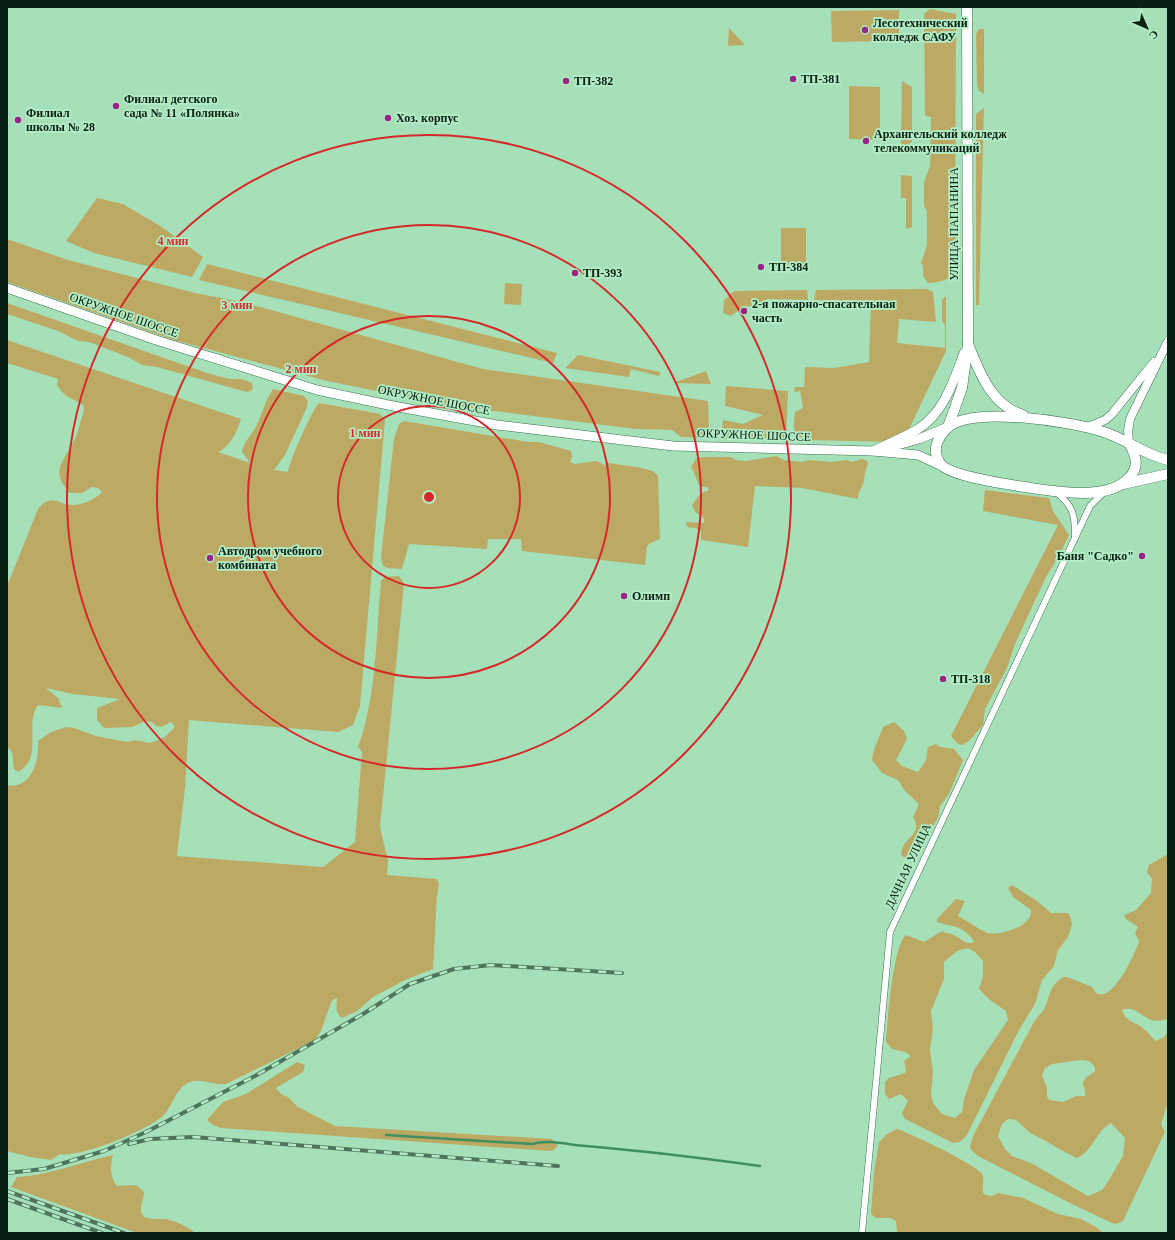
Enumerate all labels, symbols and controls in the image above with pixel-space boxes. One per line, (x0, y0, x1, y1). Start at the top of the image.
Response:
north arrow (1127, 8, 1167, 48)
place label: Лесотехнический колледж САФУ (873, 16, 968, 44)
marker: Лесотехнический колледж САФУ (860, 25, 870, 35)
text: С (1147, 28, 1161, 42)
place label: ТП-381 (801, 72, 840, 86)
place label: ТП-382 (574, 74, 613, 88)
marker: ТП-381 (788, 74, 798, 84)
marker: ТП-382 (561, 76, 571, 86)
place label: Филиал детского сада № 11 «Полянка» (124, 92, 240, 120)
marker: Филиал детского сада № 11 «Полянка» (111, 101, 121, 111)
place label: Филиал школы № 28 (26, 106, 95, 134)
place label: Хоз. корпус (396, 111, 459, 125)
marker: Хоз. корпус (383, 113, 393, 123)
marker: Филиал школы № 28 (13, 115, 23, 125)
place label: Архангельский колледж телекоммуникаций (874, 127, 1007, 155)
marker: Архангельский колледж телекоммуникаций (861, 136, 871, 146)
street label: УЛИЦА ПАПАНИНА (947, 167, 961, 281)
text: 4 мин (157, 234, 189, 248)
place label: ТП-384 (769, 260, 808, 274)
marker: ТП-384 (756, 262, 766, 272)
place label: ТП-393 (583, 266, 622, 280)
marker: ТП-393 (570, 268, 580, 278)
street label: ОКРУЖНОЕ ШОССЕ (68, 290, 180, 340)
place label: 2-я пожарно-спасательная часть (752, 297, 896, 325)
text: 3 мин (221, 298, 253, 312)
marker: 2-я пожарно-спасательная часть (739, 306, 749, 316)
text: 2 мин (285, 362, 317, 376)
street label: ОКРУЖНОЕ ШОССЕ (377, 382, 491, 418)
text: 1 мин (349, 426, 381, 440)
street label: ОКРУЖНОЕ ШОССЕ (697, 426, 811, 444)
centre of rings (422, 490, 436, 504)
place label: Автодром учебного комбината (218, 544, 322, 572)
place label: Баня "Садко" (1057, 549, 1134, 563)
marker: Баня "Садко" (1137, 551, 1147, 561)
marker: Автодром учебного комбината (205, 553, 215, 563)
place label: Олимп (632, 589, 670, 603)
marker: Олимп (619, 591, 629, 601)
place label: ТП-318 (951, 672, 990, 686)
marker: ТП-318 (938, 674, 948, 684)
street label: ДАЧНАЯ УЛИЦА (882, 821, 934, 911)

